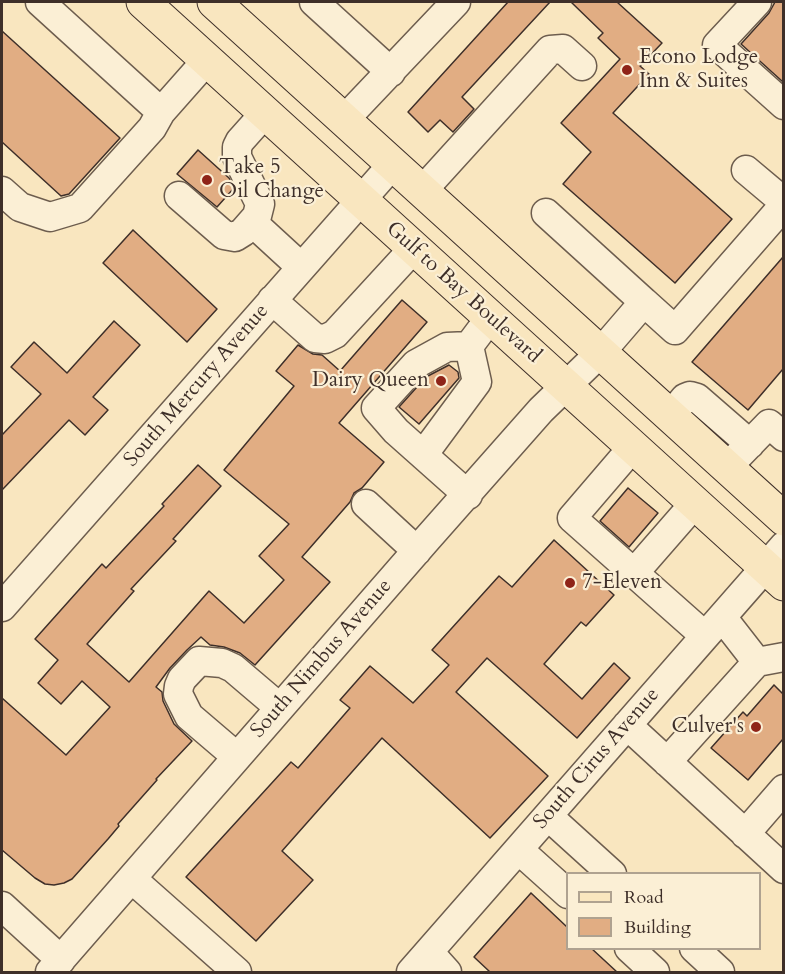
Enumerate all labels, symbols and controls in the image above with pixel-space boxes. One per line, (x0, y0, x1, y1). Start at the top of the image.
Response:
place label: Econo Lodge Inn & Suites (639, 45, 758, 95)
marker: Econo Lodge Inn & Suites (620, 63, 634, 77)
place label: Take 5 Oil Change (219, 155, 324, 205)
marker: Take 5 Oil Change (200, 173, 214, 187)
street label: Gulf to Bay Boulevard (380, 217, 546, 369)
street label: South Mercury Avenue (119, 299, 275, 473)
place label: Dairy Queen (312, 368, 429, 394)
marker: Dairy Queen (434, 374, 448, 388)
place label: 7-Eleven (582, 570, 662, 596)
street label: South Nimbus Avenue (246, 574, 398, 744)
marker: 7-Eleven (563, 576, 577, 590)
street label: South Cirus Avenue (529, 683, 665, 835)
place label: Culver's (671, 714, 744, 740)
marker: Culver's (749, 720, 763, 734)
legend (566, 872, 761, 950)
text: Road (624, 885, 664, 910)
text: Building (624, 915, 691, 940)

